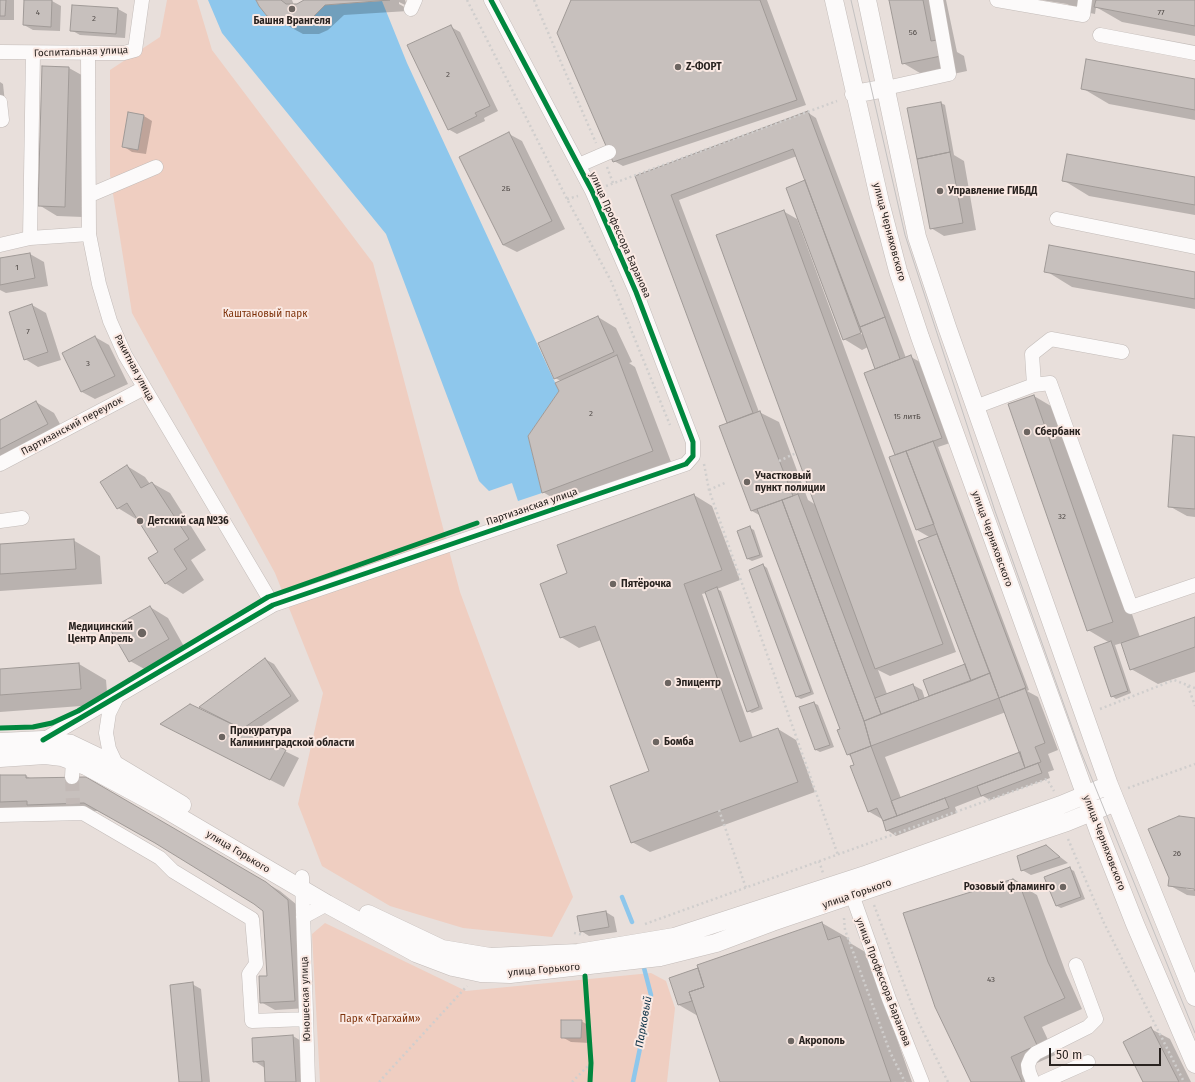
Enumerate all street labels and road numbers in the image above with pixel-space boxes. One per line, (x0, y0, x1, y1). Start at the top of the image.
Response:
street label: Госпитальная улица (34, 44, 128, 60)
street label: улица Профессора Баранова (587, 170, 653, 300)
street label: улица Черняховского (870, 182, 908, 282)
street label: Ракитная улица (111, 333, 157, 403)
street label: Партизанский переулок (19, 394, 125, 458)
street label: Партизанская улица (485, 486, 579, 528)
street label: улица Черняховского (969, 489, 1015, 589)
street label: улица Черняховского (1080, 794, 1128, 892)
street label: улица Горького (204, 828, 272, 876)
street label: улица Горького (821, 877, 893, 911)
street label: улица Профессора Баранова (853, 916, 913, 1048)
street label: Юношеская улица (299, 956, 313, 1042)
street label: улица Горького (507, 961, 581, 979)

